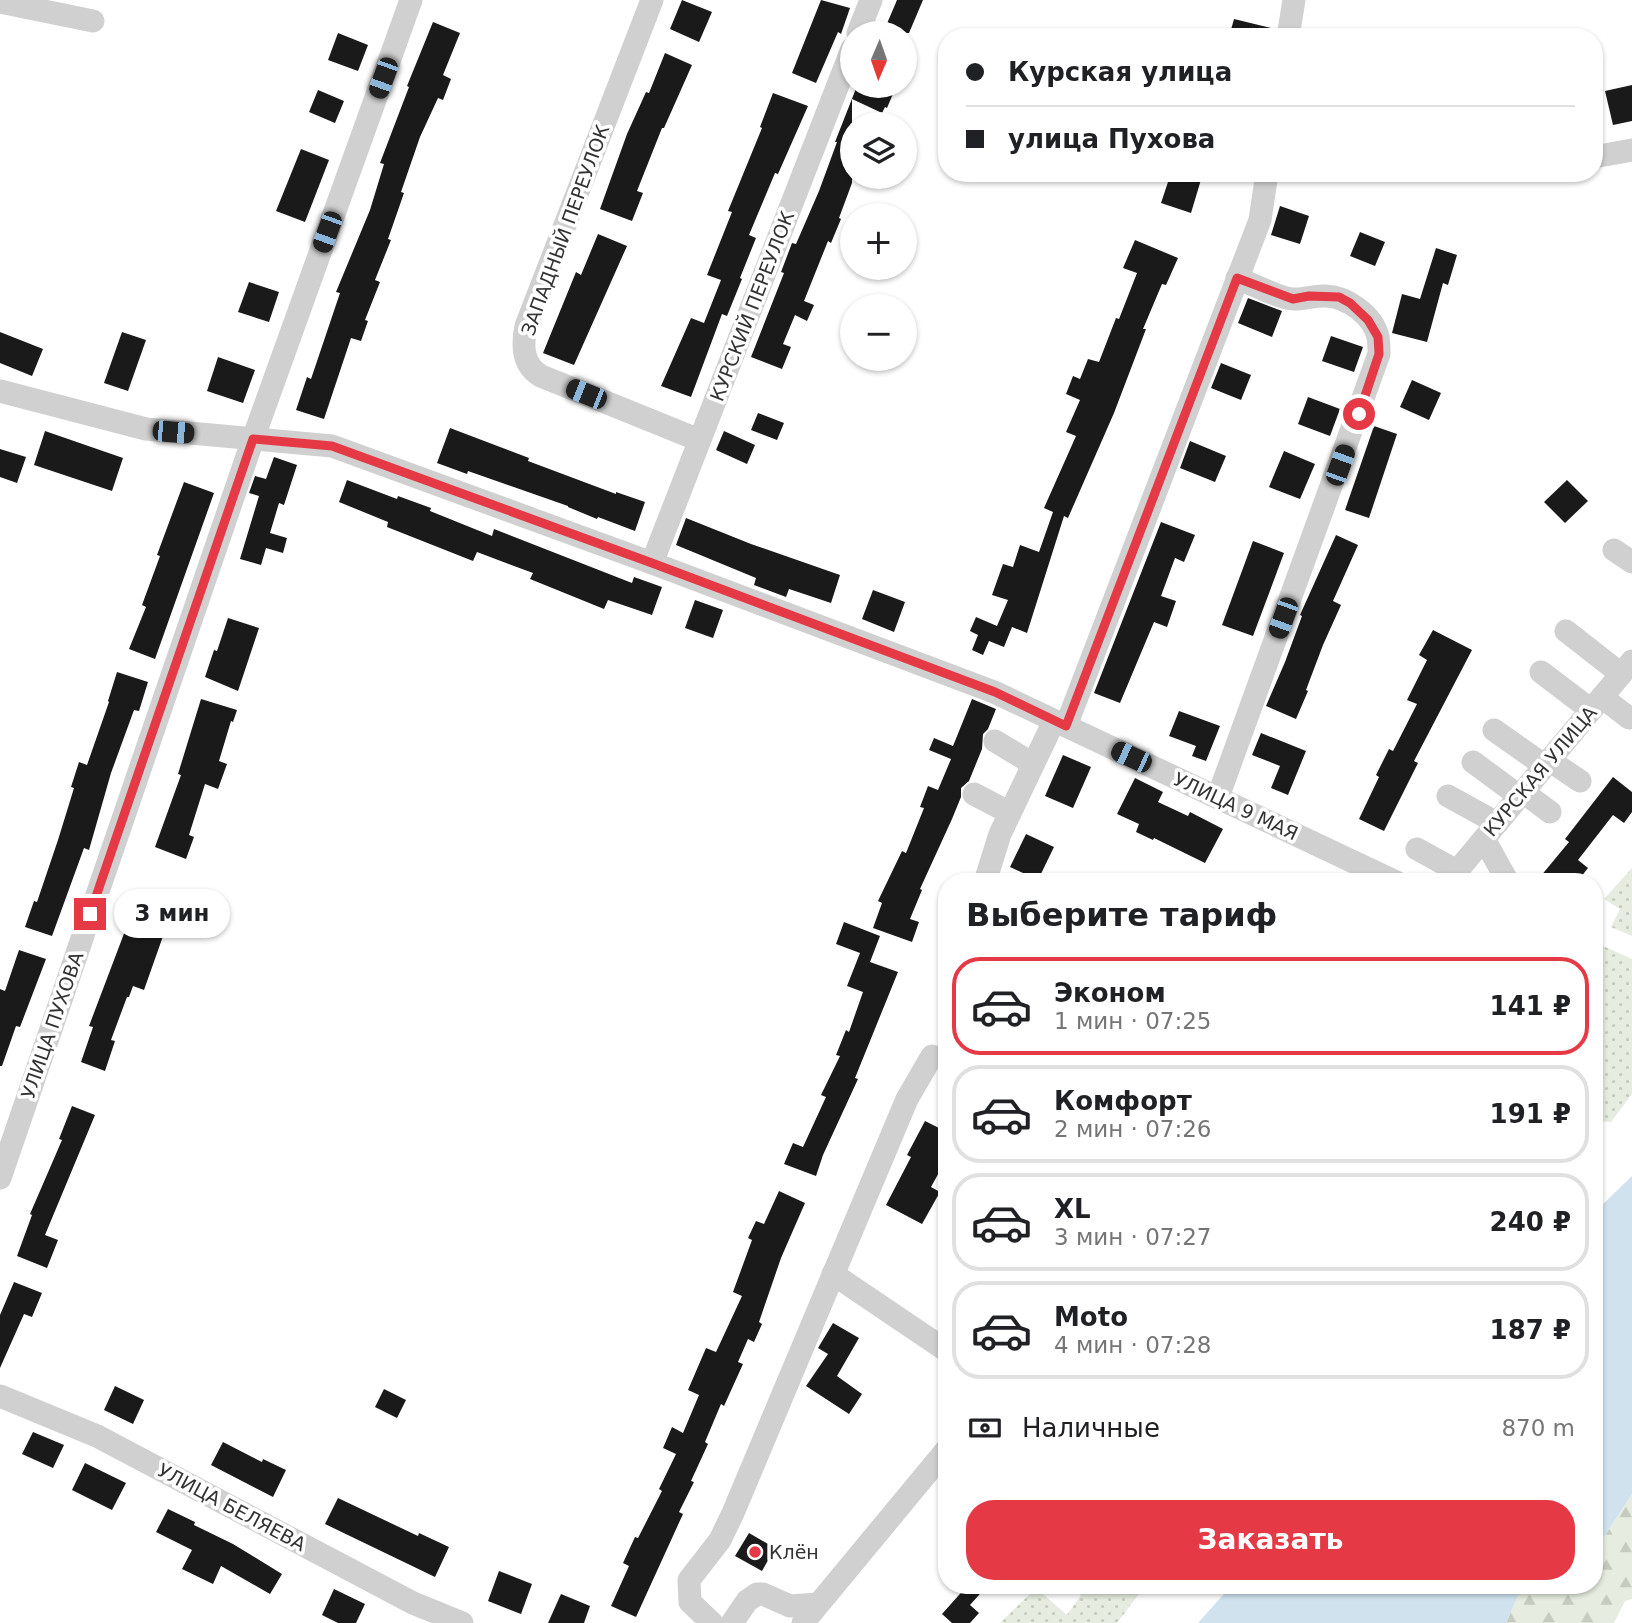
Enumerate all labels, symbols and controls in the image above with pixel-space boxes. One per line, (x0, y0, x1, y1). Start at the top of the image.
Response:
north arrow (840, 21, 917, 98)
map controls (840, 21, 917, 371)
car (366, 55, 401, 101)
text: Курская улица (1008, 57, 1232, 87)
button: layers (840, 112, 917, 189)
street label: ЗАПАДНЫЙ ПЕРЕУЛОК (517, 121, 614, 338)
text: улица Пухова (1008, 124, 1215, 154)
button: + (840, 203, 917, 280)
street label: КУРСКИЙ ПЕРЕУЛОК (706, 207, 799, 404)
car (310, 209, 345, 255)
button: − (840, 294, 917, 371)
car (563, 376, 610, 412)
route start (1343, 398, 1375, 430)
car (152, 420, 195, 444)
car (1323, 442, 1358, 488)
car (1266, 595, 1301, 641)
street label: КУРСКАЯ УЛИЦА (1479, 701, 1601, 841)
car (1108, 739, 1155, 775)
street label: УЛИЦА 9 МАЯ (1170, 768, 1302, 844)
callout: 3 мин (114, 890, 230, 939)
text: Выберите тариф (966, 896, 1277, 934)
route end (74, 898, 106, 930)
text: 3 мин (135, 900, 209, 926)
street label: УЛИЦА ПУХОВА (17, 949, 87, 1101)
icon: car (970, 975, 1033, 1038)
text: Эконом (1054, 978, 1166, 1008)
text: 141 ₽ (1490, 991, 1571, 1021)
text: 1 мин · 07:25 (1054, 1008, 1212, 1034)
icon: car (970, 1083, 1033, 1146)
text: Комфорт (1054, 1086, 1192, 1116)
text: 191 ₽ (1490, 1099, 1571, 1129)
text: 2 мин · 07:26 (1054, 1116, 1212, 1142)
icon: car (970, 1191, 1033, 1254)
text: XL (1054, 1194, 1091, 1224)
text: 240 ₽ (1490, 1207, 1571, 1237)
text: 3 мин · 07:27 (1054, 1224, 1212, 1250)
icon: car (970, 1299, 1033, 1362)
text: Moto (1054, 1302, 1128, 1332)
text: 187 ₽ (1490, 1315, 1571, 1345)
text: 4 мин · 07:28 (1054, 1332, 1212, 1358)
icon: cash (966, 1409, 1004, 1447)
text: Наличные (1022, 1413, 1160, 1443)
text: 870 m (1501, 1415, 1575, 1441)
street label: УЛИЦА БЕЛЯЕВА (154, 1459, 310, 1555)
button: Заказать (966, 1500, 1575, 1580)
place label: Клён (769, 1541, 819, 1563)
marker: Клён (747, 1544, 763, 1560)

